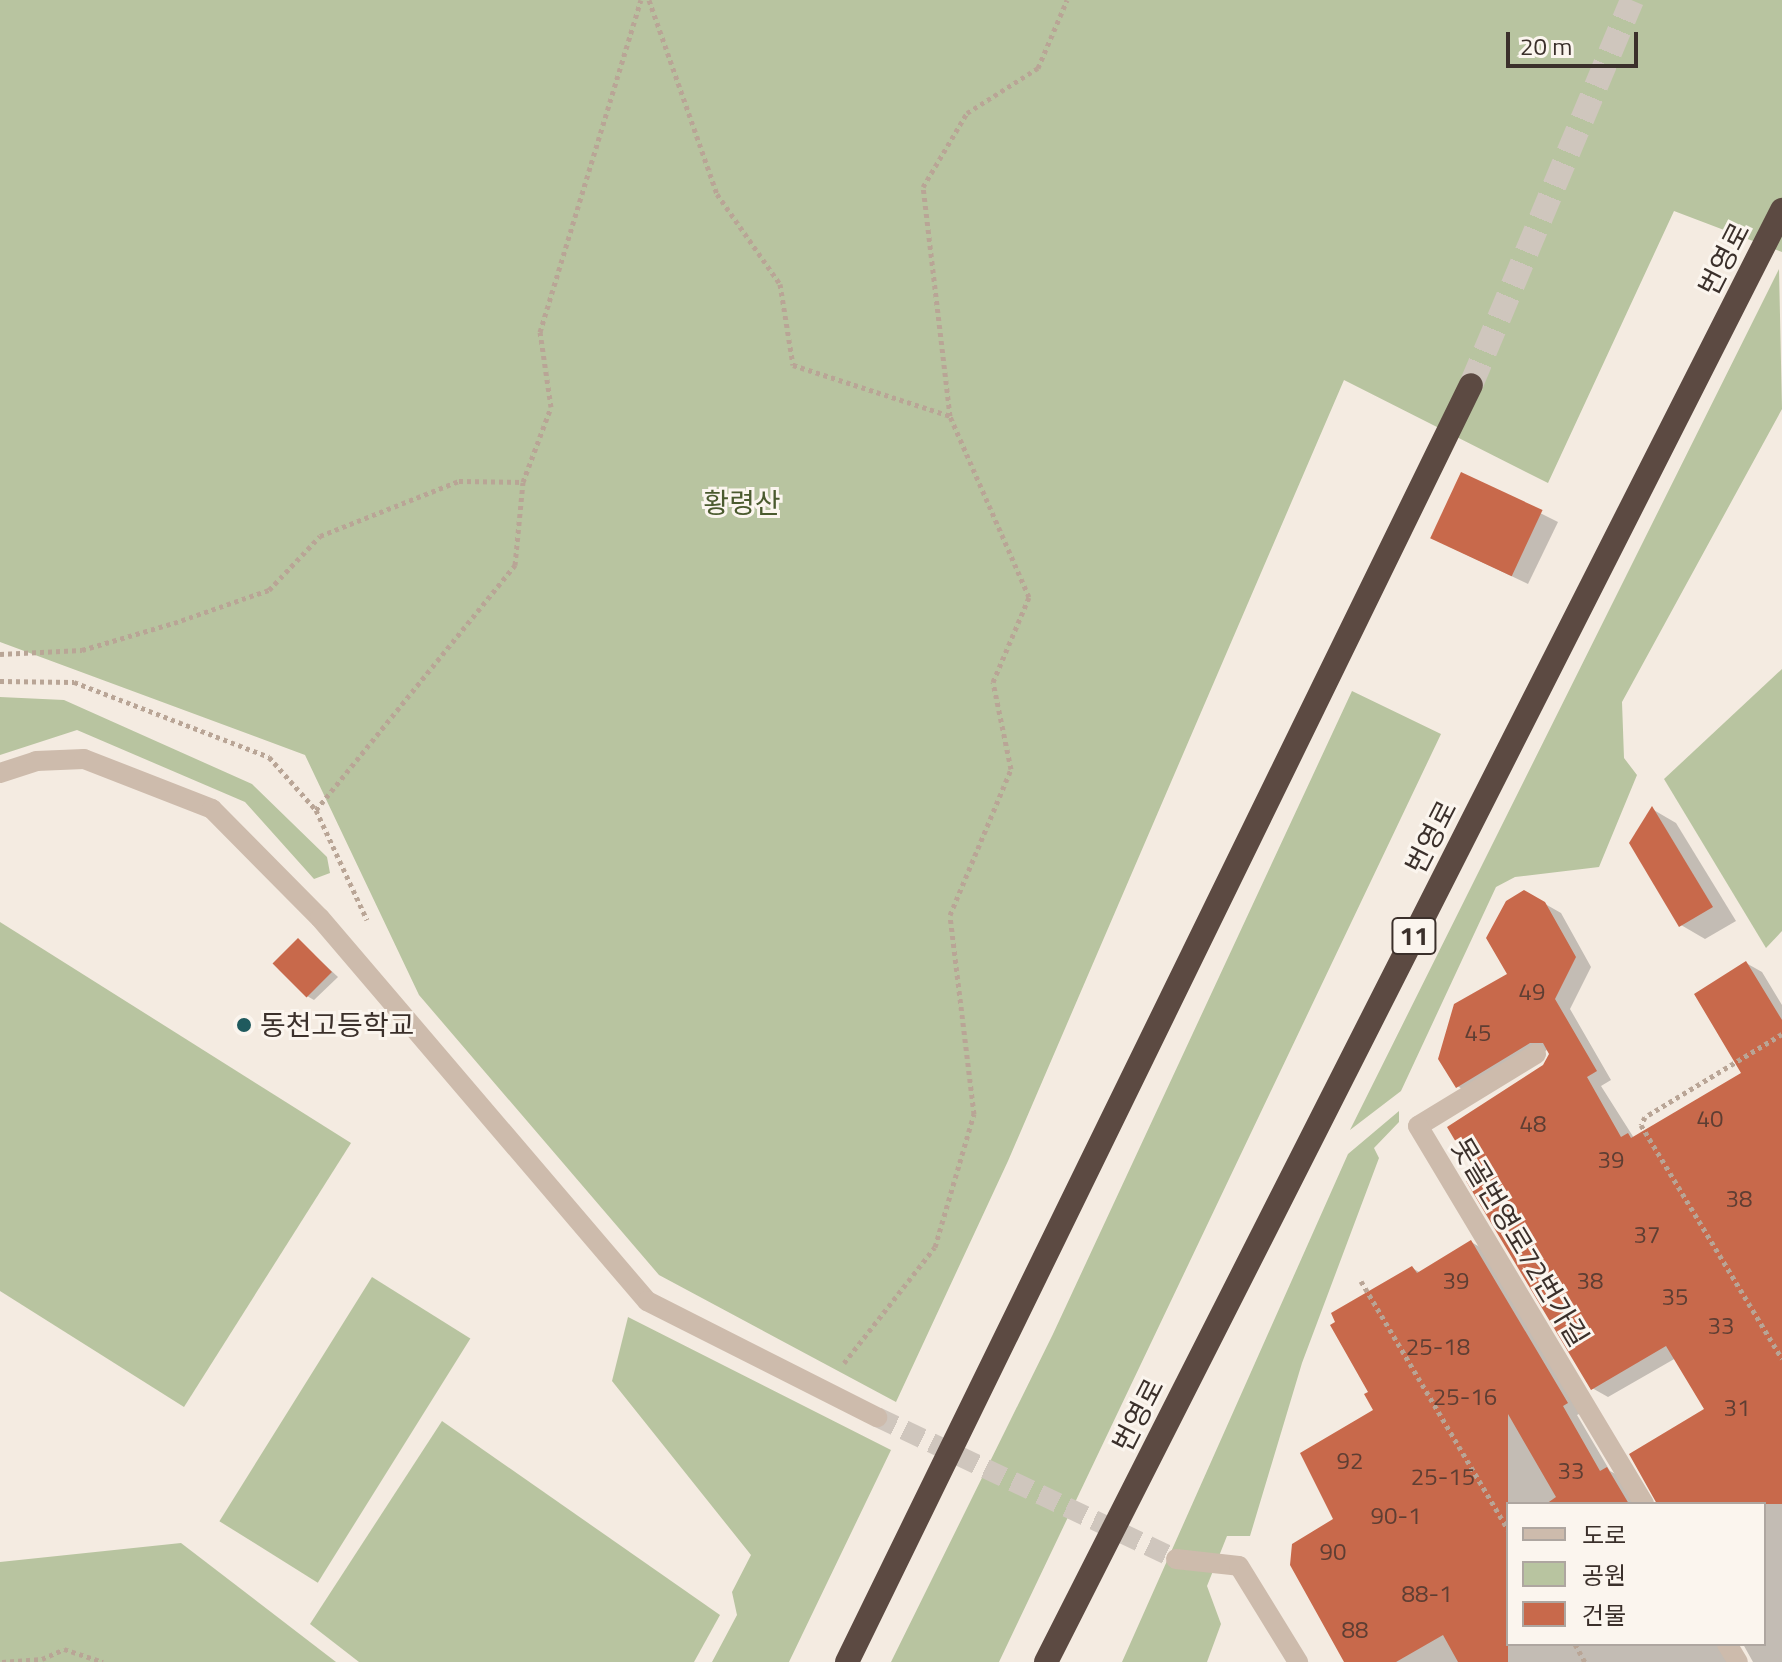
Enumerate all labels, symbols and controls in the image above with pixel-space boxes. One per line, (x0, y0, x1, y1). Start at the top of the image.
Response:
scale bar (1510, 16, 1642, 66)
text: 20 m (1520, 28, 1572, 64)
street label: 번영로 (1691, 217, 1757, 301)
park label: 황령산 (703, 486, 781, 520)
street label: 번영로 (1398, 795, 1464, 879)
road number: 11 (1390, 914, 1438, 958)
house number: 49 (1519, 978, 1545, 1006)
place label: 동천고등학교 (260, 1008, 415, 1042)
marker: 동천고등학교 (235, 1016, 253, 1034)
house number: 45 (1465, 1019, 1491, 1047)
house number: 40 (1697, 1105, 1723, 1133)
house number: 48 (1520, 1110, 1546, 1138)
street label: 못골번영로72번가길 (1444, 1132, 1596, 1352)
house number: 39 (1598, 1146, 1624, 1174)
house number: 38 (1726, 1185, 1752, 1213)
house number: 37 (1634, 1221, 1660, 1249)
house number: 39 (1443, 1267, 1469, 1295)
house number: 38 (1577, 1267, 1603, 1295)
house number: 35 (1662, 1283, 1688, 1311)
house number: 33 (1708, 1312, 1734, 1340)
house number: 25-18 (1406, 1333, 1470, 1361)
street label: 번영로 (1105, 1373, 1171, 1457)
house number: 25-16 (1433, 1383, 1497, 1411)
house number: 31 (1724, 1394, 1750, 1422)
house number: 92 (1337, 1447, 1363, 1475)
house number: 33 (1558, 1457, 1584, 1485)
house number: 25-15 (1411, 1463, 1475, 1491)
house number: 90-1 (1371, 1502, 1421, 1530)
legend (1506, 1502, 1766, 1646)
text: 도로 (1582, 1517, 1626, 1553)
house number: 90 (1320, 1538, 1346, 1566)
text: 공원 (1582, 1557, 1626, 1593)
house number: 88-1 (1402, 1580, 1452, 1608)
text: 건물 (1582, 1597, 1626, 1633)
house number: 88 (1342, 1616, 1368, 1644)

